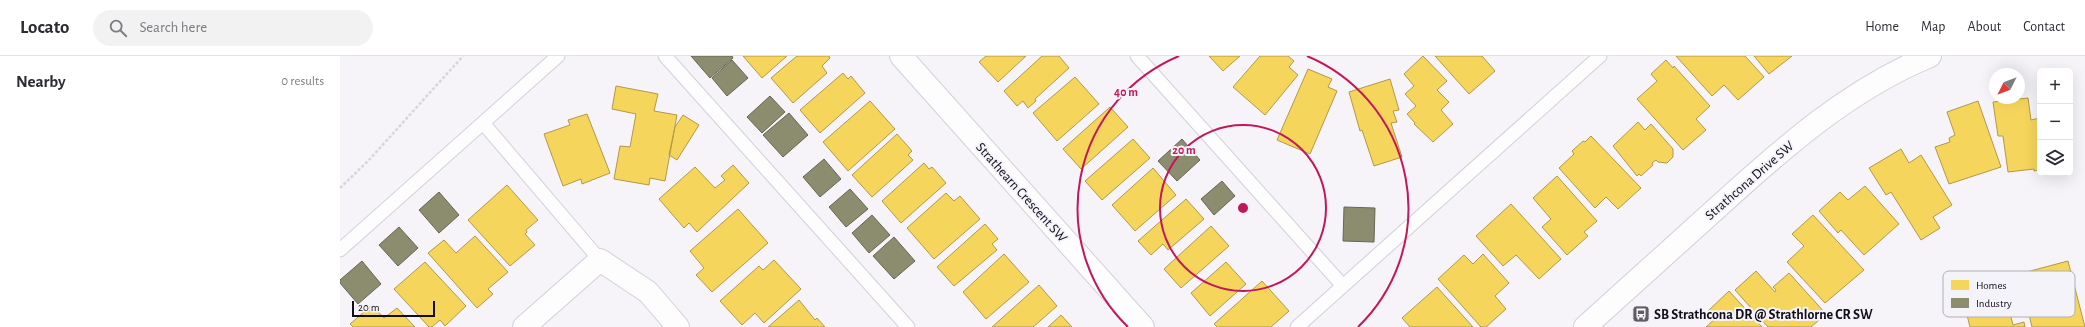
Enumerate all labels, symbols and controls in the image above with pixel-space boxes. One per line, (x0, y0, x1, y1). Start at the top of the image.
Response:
search box (93, 10, 373, 46)
icon: search (107, 17, 129, 39)
text: Locato (20, 18, 69, 37)
text: Search here (139, 20, 207, 35)
text: Home (1865, 20, 1899, 34)
text: Map (1921, 20, 1945, 34)
text: About (1967, 20, 2001, 34)
text: Contact (2023, 20, 2065, 34)
north arrow (1989, 68, 2025, 104)
map controls (2037, 68, 2073, 176)
button: + (2037, 68, 2073, 104)
text: Nearby (16, 73, 66, 90)
text: 0 results (281, 75, 324, 88)
text: 40 m (1114, 86, 1138, 98)
button: − (2037, 104, 2073, 140)
street label: Strathcona Drive SW (1703, 138, 1797, 223)
street label: Strathearn Crescent SW (973, 140, 1070, 246)
button: layers (2037, 140, 2073, 176)
text: 20 m (1172, 144, 1196, 156)
centre of rings (1236, 201, 1250, 215)
legend (1943, 271, 2075, 317)
text: Homes (1976, 280, 2007, 291)
text: Industry (1976, 298, 2012, 309)
scale bar (352, 299, 435, 318)
text: 20 m (358, 302, 379, 313)
bus stop icon: SB Strathcona DR @ Strathlorne CR SW (1631, 304, 1651, 324)
place label: SB Strathcona DR @ Strathlorne CR SW (1654, 308, 1873, 322)

